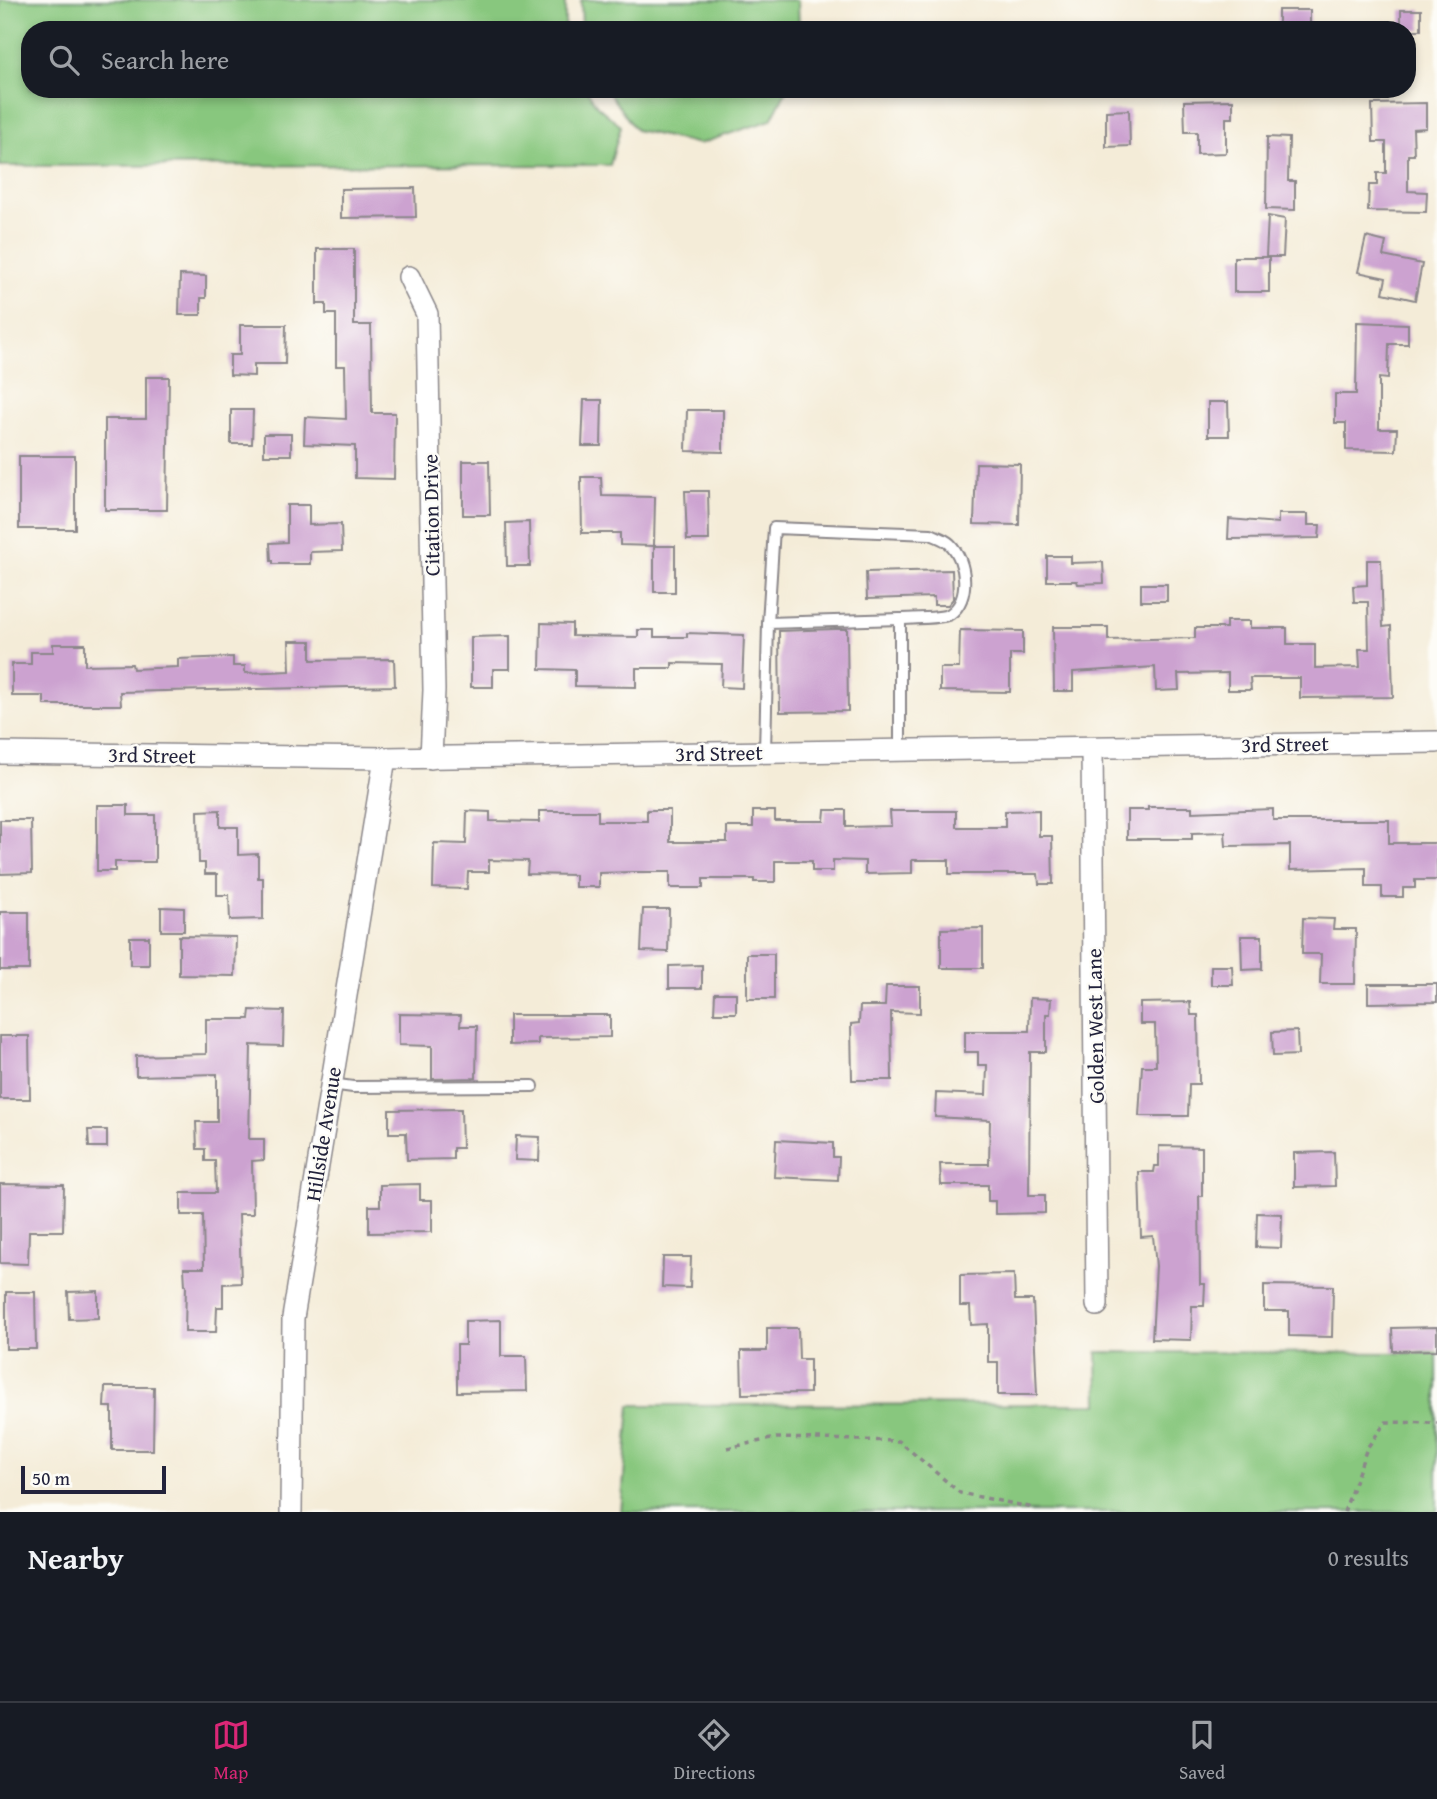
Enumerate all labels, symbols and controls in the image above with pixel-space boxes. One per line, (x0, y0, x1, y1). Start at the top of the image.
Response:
search box (21, 21, 1416, 98)
text: Search here (101, 40, 229, 79)
icon: search (45, 41, 83, 79)
street label: Citation Drive (414, 453, 448, 576)
street label: 3rd Street (1241, 728, 1330, 760)
street label: 3rd Street (675, 737, 764, 769)
street label: 3rd Street (108, 739, 197, 771)
street label: Golden West Lane (1078, 948, 1112, 1104)
street label: Hillside Avenue (297, 1064, 349, 1204)
scale bar (21, 1463, 166, 1495)
text: 50 m (32, 1464, 70, 1492)
text: Nearby (28, 1536, 124, 1580)
text: 0 results (1328, 1541, 1409, 1574)
tab: Map (212, 1716, 250, 1786)
tab: Directions (674, 1716, 755, 1786)
tab: Saved (1179, 1716, 1225, 1786)

